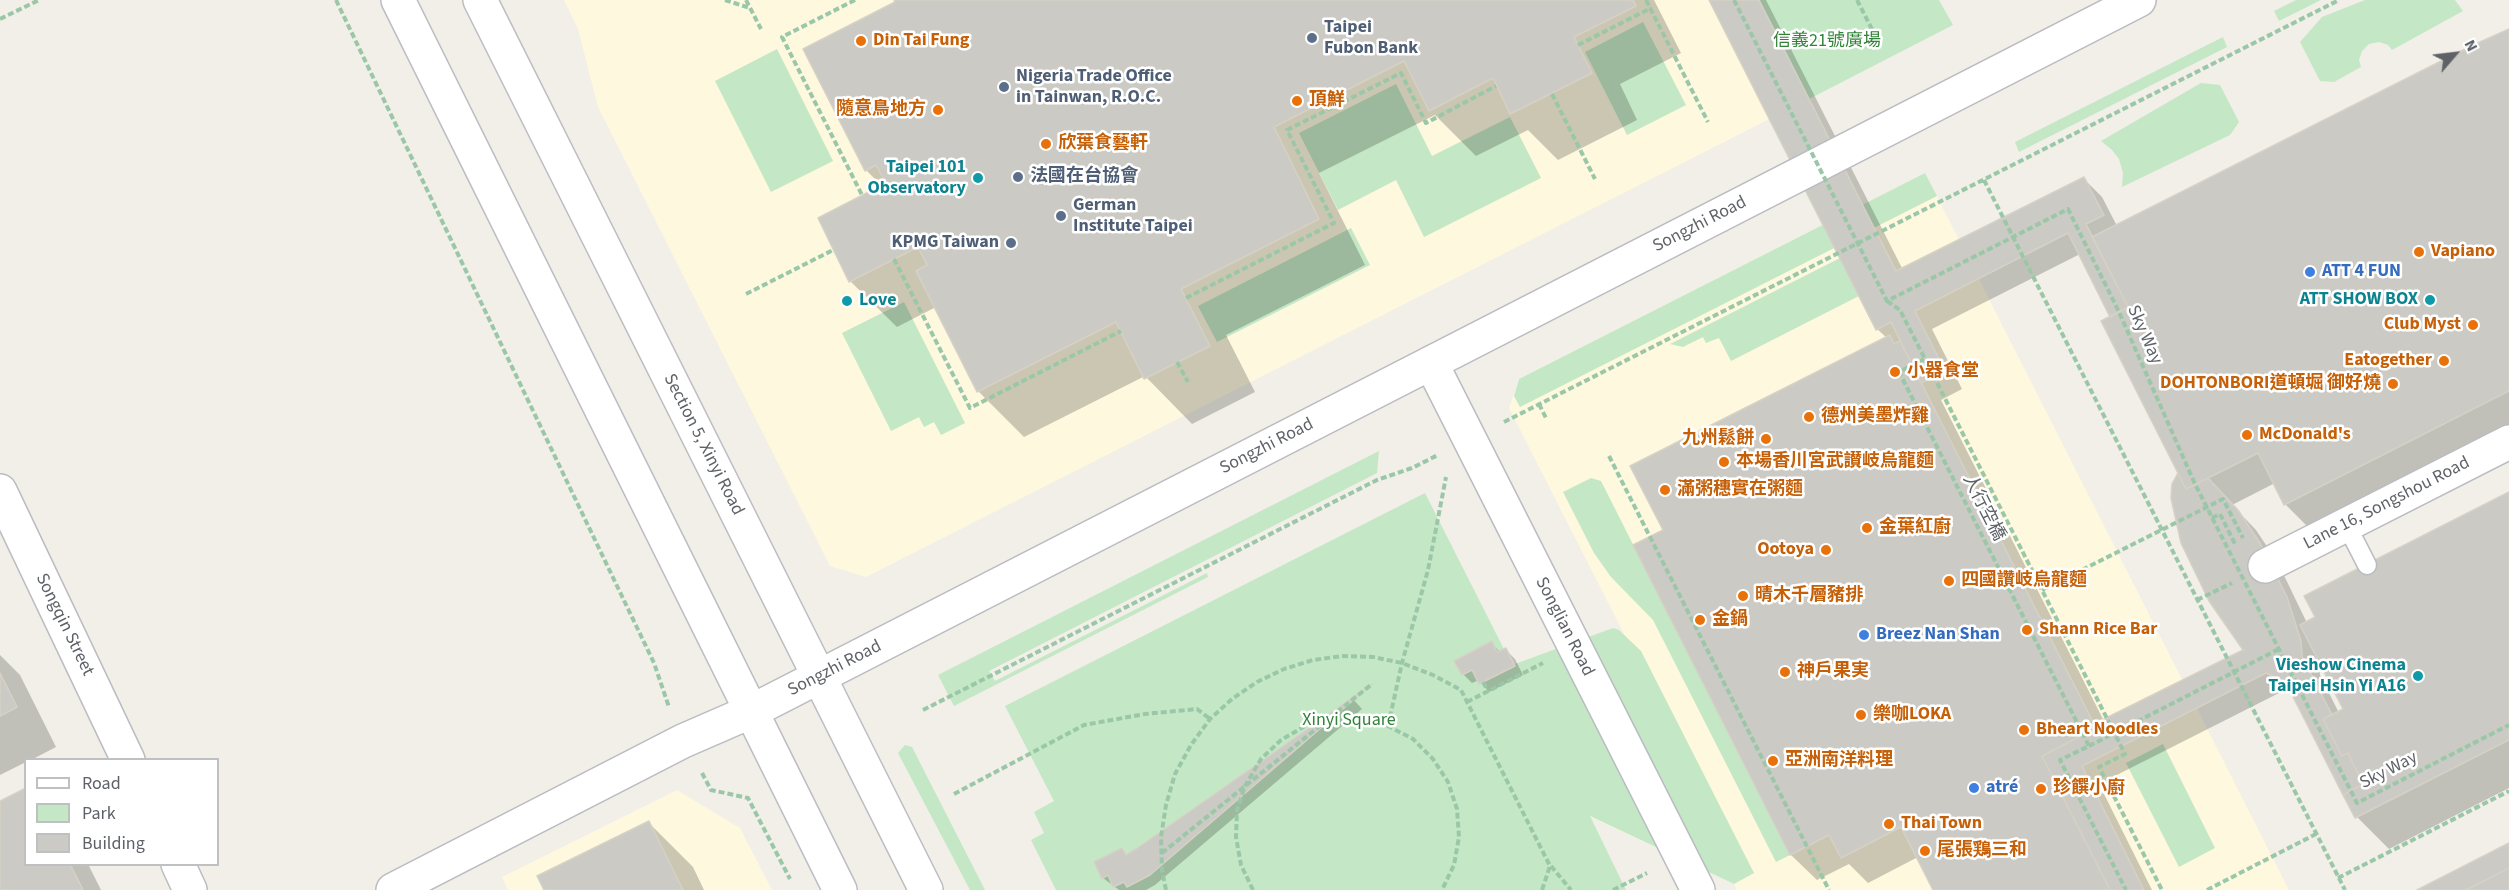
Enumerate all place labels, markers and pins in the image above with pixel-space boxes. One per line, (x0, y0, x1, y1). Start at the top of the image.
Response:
place label: Taipei Fubon Bank (1324, 17, 1418, 60)
place label: Din Tai Fung (873, 30, 969, 52)
marker: Taipei Fubon Bank (1305, 31, 1319, 45)
marker: Din Tai Fung (854, 34, 868, 48)
place label: Nigeria Trade Office in Tainwan, R.O.C. (1016, 66, 1172, 109)
marker: Nigeria Trade Office in Tainwan, R.O.C. (997, 80, 1011, 94)
place label: 頂鮮 (1309, 90, 1345, 112)
marker: 頂鮮 (1290, 94, 1304, 108)
place label: 隨意鳥地方 (836, 99, 926, 121)
marker: 隨意鳥地方 (931, 103, 945, 117)
place label: 欣葉食藝軒 (1058, 133, 1148, 155)
marker: 欣葉食藝軒 (1039, 137, 1053, 151)
place label: Taipei 101 Observatory (867, 157, 966, 200)
place label: 法國在台協會 (1030, 166, 1138, 188)
marker: 法國在台協會 (1011, 170, 1025, 184)
marker: Taipei 101 Observatory (971, 171, 985, 185)
place label: German Institute Taipei (1073, 195, 1193, 238)
marker: German Institute Taipei (1054, 209, 1068, 223)
place label: KPMG Taiwan (892, 232, 999, 254)
marker: KPMG Taiwan (1004, 236, 1018, 250)
place label: Vapiano (2431, 241, 2495, 263)
marker: Vapiano (2412, 245, 2426, 259)
place label: ATT 4 FUN (2322, 261, 2401, 283)
marker: ATT 4 FUN (2303, 265, 2317, 279)
place label: ATT SHOW BOX (2300, 289, 2418, 311)
place label: Love (859, 290, 897, 312)
marker: ATT SHOW BOX (2423, 293, 2437, 307)
marker: Love (840, 294, 854, 308)
place label: Club Myst (2384, 314, 2461, 336)
marker: Club Myst (2466, 318, 2480, 332)
place label: Eatogether (2344, 350, 2432, 372)
marker: Eatogether (2437, 354, 2451, 368)
place label: 小器食堂 (1907, 361, 1979, 383)
marker: 小器食堂 (1888, 365, 1902, 379)
place label: DOHTONBORI道頓堀 御好燒 (2160, 373, 2381, 395)
marker: DOHTONBORI道頓堀 御好燒 (2386, 377, 2400, 391)
place label: 德州美墨炸雞 (1821, 406, 1929, 428)
marker: 德州美墨炸雞 (1802, 410, 1816, 424)
place label: McDonald's (2259, 424, 2351, 446)
place label: 九州鬆餅 (1682, 428, 1754, 450)
marker: McDonald's (2240, 428, 2254, 442)
marker: 九州鬆餅 (1759, 432, 1773, 446)
place label: 本場香川宮武讃岐烏龍麵 (1736, 451, 1934, 473)
marker: 本場香川宮武讃岐烏龍麵 (1717, 455, 1731, 469)
place label: 滿粥穗實在粥麵 (1677, 479, 1803, 501)
marker: 滿粥穗實在粥麵 (1658, 483, 1672, 497)
place label: 金葉紅廚 (1879, 517, 1951, 539)
marker: 金葉紅廚 (1860, 521, 1874, 535)
place label: Ootoya (1757, 539, 1814, 561)
marker: Ootoya (1819, 543, 1833, 557)
place label: 四國讚岐烏龍麵 (1961, 570, 2087, 592)
marker: 四國讚岐烏龍麵 (1942, 574, 1956, 588)
place label: 晴木千層豬排 (1755, 585, 1863, 607)
marker: 晴木千層豬排 (1736, 589, 1750, 603)
place label: 金鍋 (1712, 609, 1748, 631)
marker: 金鍋 (1693, 613, 1707, 627)
place label: Shann Rice Bar (2039, 619, 2157, 641)
marker: Shann Rice Bar (2020, 623, 2034, 637)
place label: Breez Nan Shan (1876, 624, 2000, 646)
marker: Breez Nan Shan (1857, 628, 1871, 642)
place label: Vieshow Cinema Taipei Hsin Yi A16 (2268, 655, 2406, 698)
place label: 神戶果実 (1797, 661, 1869, 683)
marker: 神戶果実 (1778, 665, 1792, 679)
marker: Vieshow Cinema Taipei Hsin Yi A16 (2411, 669, 2425, 683)
place label: 樂咖LOKA (1873, 704, 1951, 726)
marker: 樂咖LOKA (1854, 708, 1868, 722)
place label: Bheart Noodles (2036, 719, 2158, 741)
marker: Bheart Noodles (2017, 723, 2031, 737)
place label: 亞洲南洋料理 (1785, 750, 1893, 772)
marker: 亞洲南洋料理 (1766, 754, 1780, 768)
place label: atré (1986, 777, 2018, 799)
place label: 珍饌小廚 (2053, 778, 2125, 800)
marker: atré (1967, 781, 1981, 795)
marker: 珍饌小廚 (2034, 782, 2048, 796)
place label: Thai Town (1901, 813, 1982, 835)
marker: Thai Town (1882, 817, 1896, 831)
place label: 尾張鶏三和 (1937, 840, 2027, 862)
marker: 尾張鶏三和 (1918, 844, 1932, 858)

